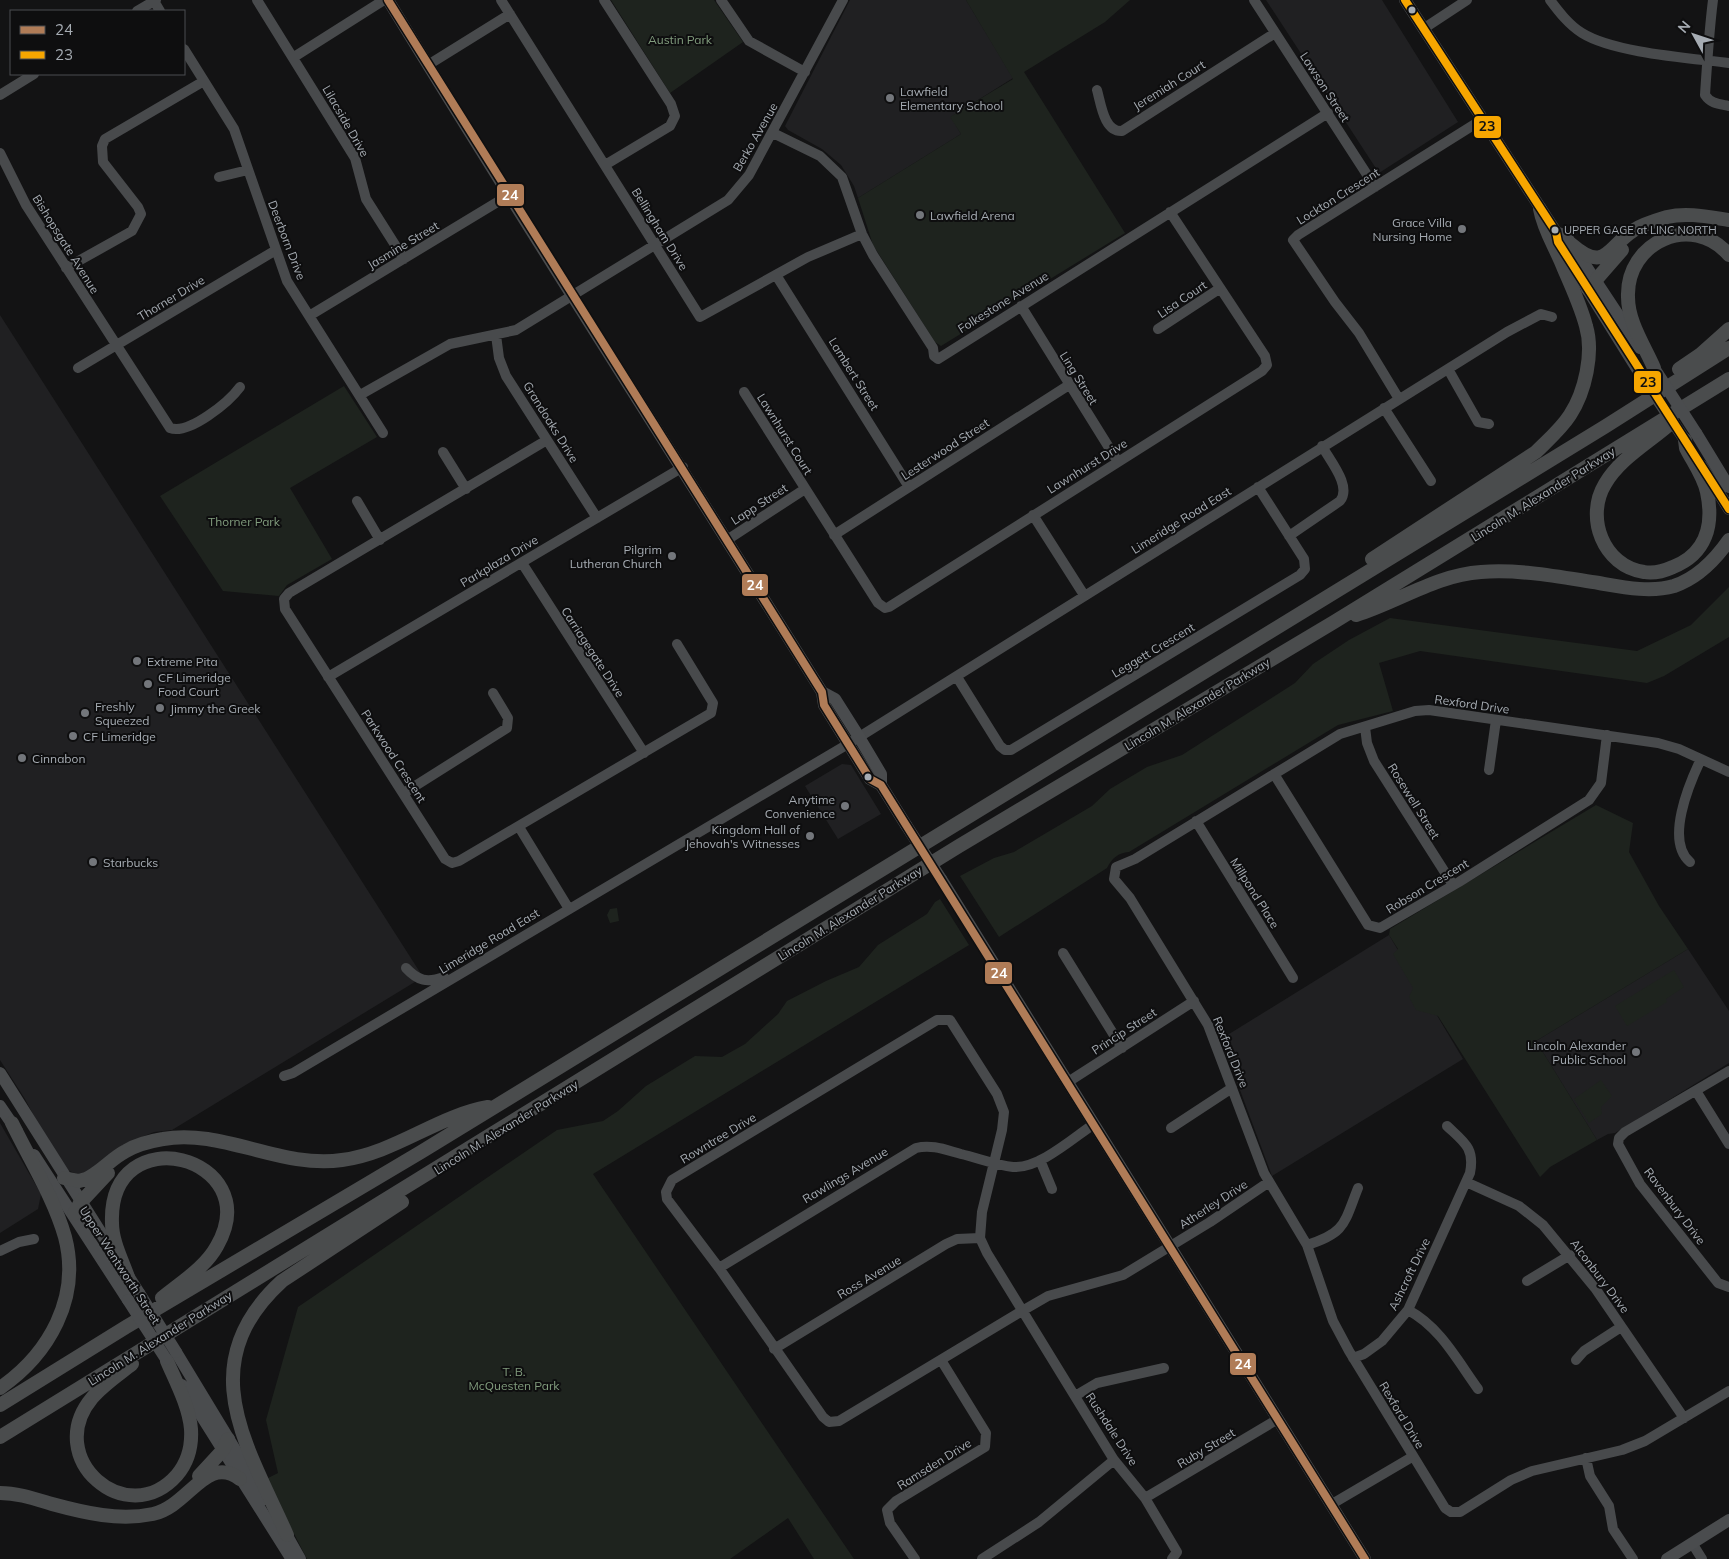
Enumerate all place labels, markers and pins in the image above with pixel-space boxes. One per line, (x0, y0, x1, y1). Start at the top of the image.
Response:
unlabelled marker (1407, 5, 1417, 15)
place label: Lawfield Elementary School (900, 84, 1003, 113)
marker: Lawfield Elementary School (884, 92, 896, 104)
place label: Lawfield Arena (930, 208, 1015, 223)
marker: Lawfield Arena (914, 209, 926, 221)
place label: Grace Villa Nursing Home (1372, 215, 1452, 244)
marker: Grace Villa Nursing Home (1456, 223, 1468, 235)
place label: UPPER GAGE at LINC NORTH (1564, 223, 1717, 237)
marker: UPPER GAGE at LINC NORTH (1550, 225, 1560, 235)
place label: Pilgrim Lutheran Church (570, 542, 662, 571)
marker: Pilgrim Lutheran Church (666, 550, 678, 562)
place label: Extreme Pita (147, 654, 218, 669)
marker: Extreme Pita (131, 655, 143, 667)
place label: CF Limeridge Food Court (158, 670, 231, 699)
marker: CF Limeridge Food Court (142, 678, 154, 690)
place label: Freshly Squeezed (95, 699, 149, 728)
place label: Jimmy the Greek (170, 701, 261, 716)
marker: Jimmy the Greek (154, 702, 166, 714)
marker: Freshly Squeezed (79, 707, 91, 719)
place label: CF Limeridge (83, 729, 156, 744)
marker: CF Limeridge (67, 730, 79, 742)
place label: Cinnabon (32, 751, 85, 766)
marker: Cinnabon (16, 752, 28, 764)
unlabelled marker (863, 772, 873, 782)
place label: Anytime Convenience (765, 792, 835, 821)
marker: Anytime Convenience (839, 800, 851, 812)
place label: Kingdom Hall of Jehovah's Witnesses (685, 822, 801, 851)
marker: Kingdom Hall of Jehovah's Witnesses (804, 830, 816, 842)
place label: Starbucks (103, 855, 158, 870)
marker: Starbucks (87, 856, 99, 868)
place label: Lincoln Alexander Public School (1527, 1038, 1627, 1067)
marker: Lincoln Alexander Public School (1630, 1046, 1642, 1058)

